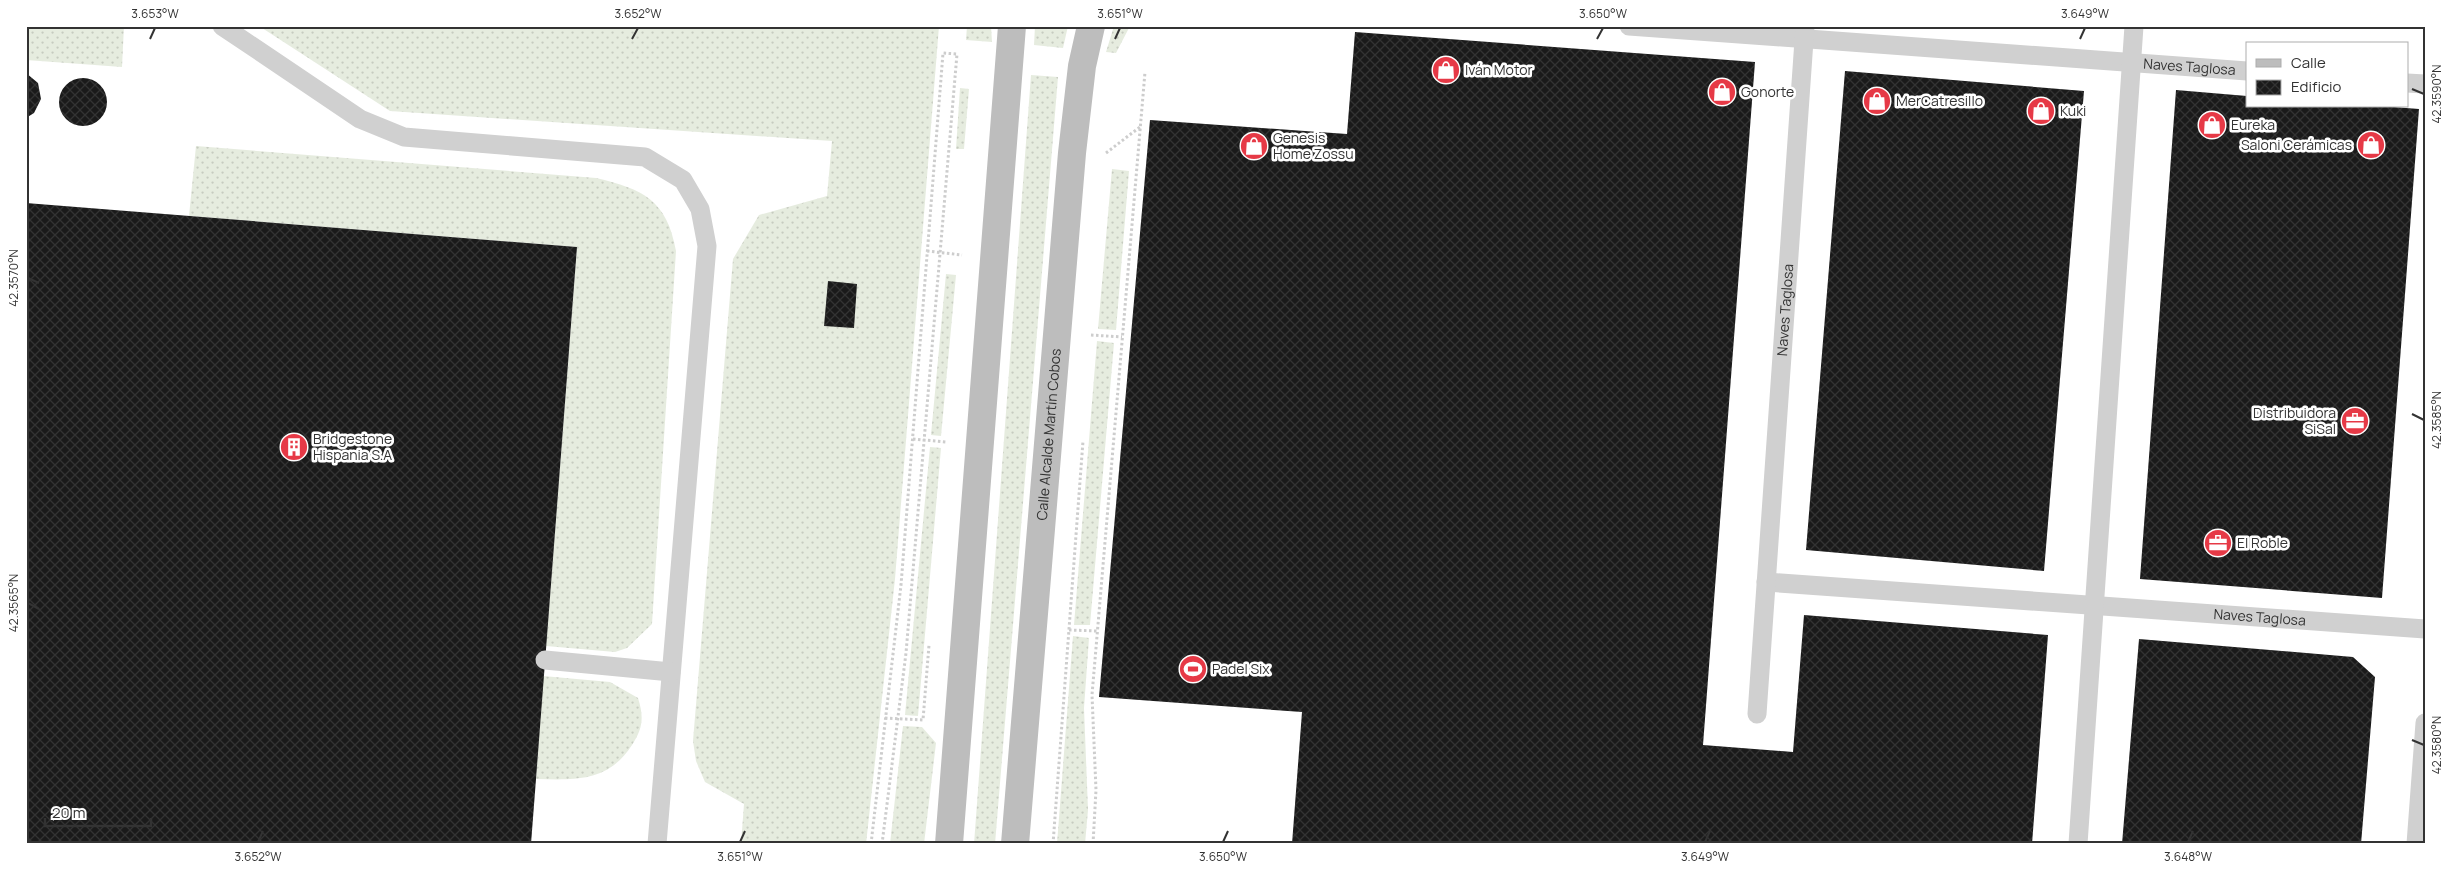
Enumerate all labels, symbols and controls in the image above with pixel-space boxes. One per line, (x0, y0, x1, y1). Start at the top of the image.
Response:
text: 3.653°W (131, 5, 179, 22)
text: 3.652°W (614, 5, 662, 22)
text: 3.651°W (1097, 5, 1143, 22)
text: 3.650°W (1579, 5, 1628, 22)
text: 3.649°W (2061, 5, 2110, 22)
legend (2246, 42, 2408, 108)
text: Calle (2291, 52, 2326, 73)
street label: Naves Taglosa (2143, 53, 2236, 79)
shop icon: Iván Motor (1431, 55, 1461, 85)
place label: Iván Motor (1465, 60, 1533, 79)
text: 42.3590°N (2428, 65, 2445, 123)
text: Edificio (2291, 76, 2342, 97)
shop icon: Gonorte (1707, 77, 1737, 107)
place label: Gonorte (1741, 82, 1794, 101)
shop icon: MerCatresillo (1862, 86, 1892, 116)
place label: MerCatresillo (1896, 91, 1983, 110)
shop icon: Kuki (2026, 96, 2056, 126)
place label: Kuki (2060, 101, 2086, 120)
shop icon: Eureka (2197, 110, 2227, 140)
place label: Eureka (2231, 115, 2275, 134)
place label: Genesis Home Zossu (1273, 128, 1354, 163)
shop icon: Saloni Cerámicas (2356, 130, 2386, 160)
shop icon: Genesis Home Zossu (1239, 131, 1269, 161)
place label: Saloni Cerámicas (2241, 135, 2352, 154)
text: 42.3570°N (5, 249, 22, 307)
street label: Naves Taglosa (1772, 263, 1797, 357)
street label: Calle Alcalde Martín Cobos (1032, 348, 1065, 521)
text: 42.3585°N (2428, 391, 2445, 449)
place label: Distribuidora SiSal (2253, 403, 2336, 438)
office icon: Distribuidora SiSal (2340, 406, 2370, 436)
place label: Bridgestone Hispania S.A (313, 429, 392, 464)
building icon: Bridgestone Hispania S.A (279, 432, 309, 462)
office icon: El Roble (2203, 528, 2233, 558)
place label: El Roble (2237, 533, 2288, 552)
text: 42.3565°N (5, 574, 22, 632)
street label: Naves Taglosa (2213, 604, 2307, 629)
sports icon: Padel Six (1178, 654, 1208, 684)
place label: Padel Six (1212, 659, 1270, 678)
text: 42.3580°N (2428, 716, 2445, 774)
scale bar (45, 795, 151, 827)
text: 20 m (52, 802, 85, 823)
text: 3.652°W (234, 848, 282, 865)
text: 3.651°W (717, 848, 763, 865)
text: 3.650°W (1199, 848, 1248, 865)
text: 3.649°W (1681, 848, 1730, 865)
text: 3.648°W (2164, 848, 2213, 865)

